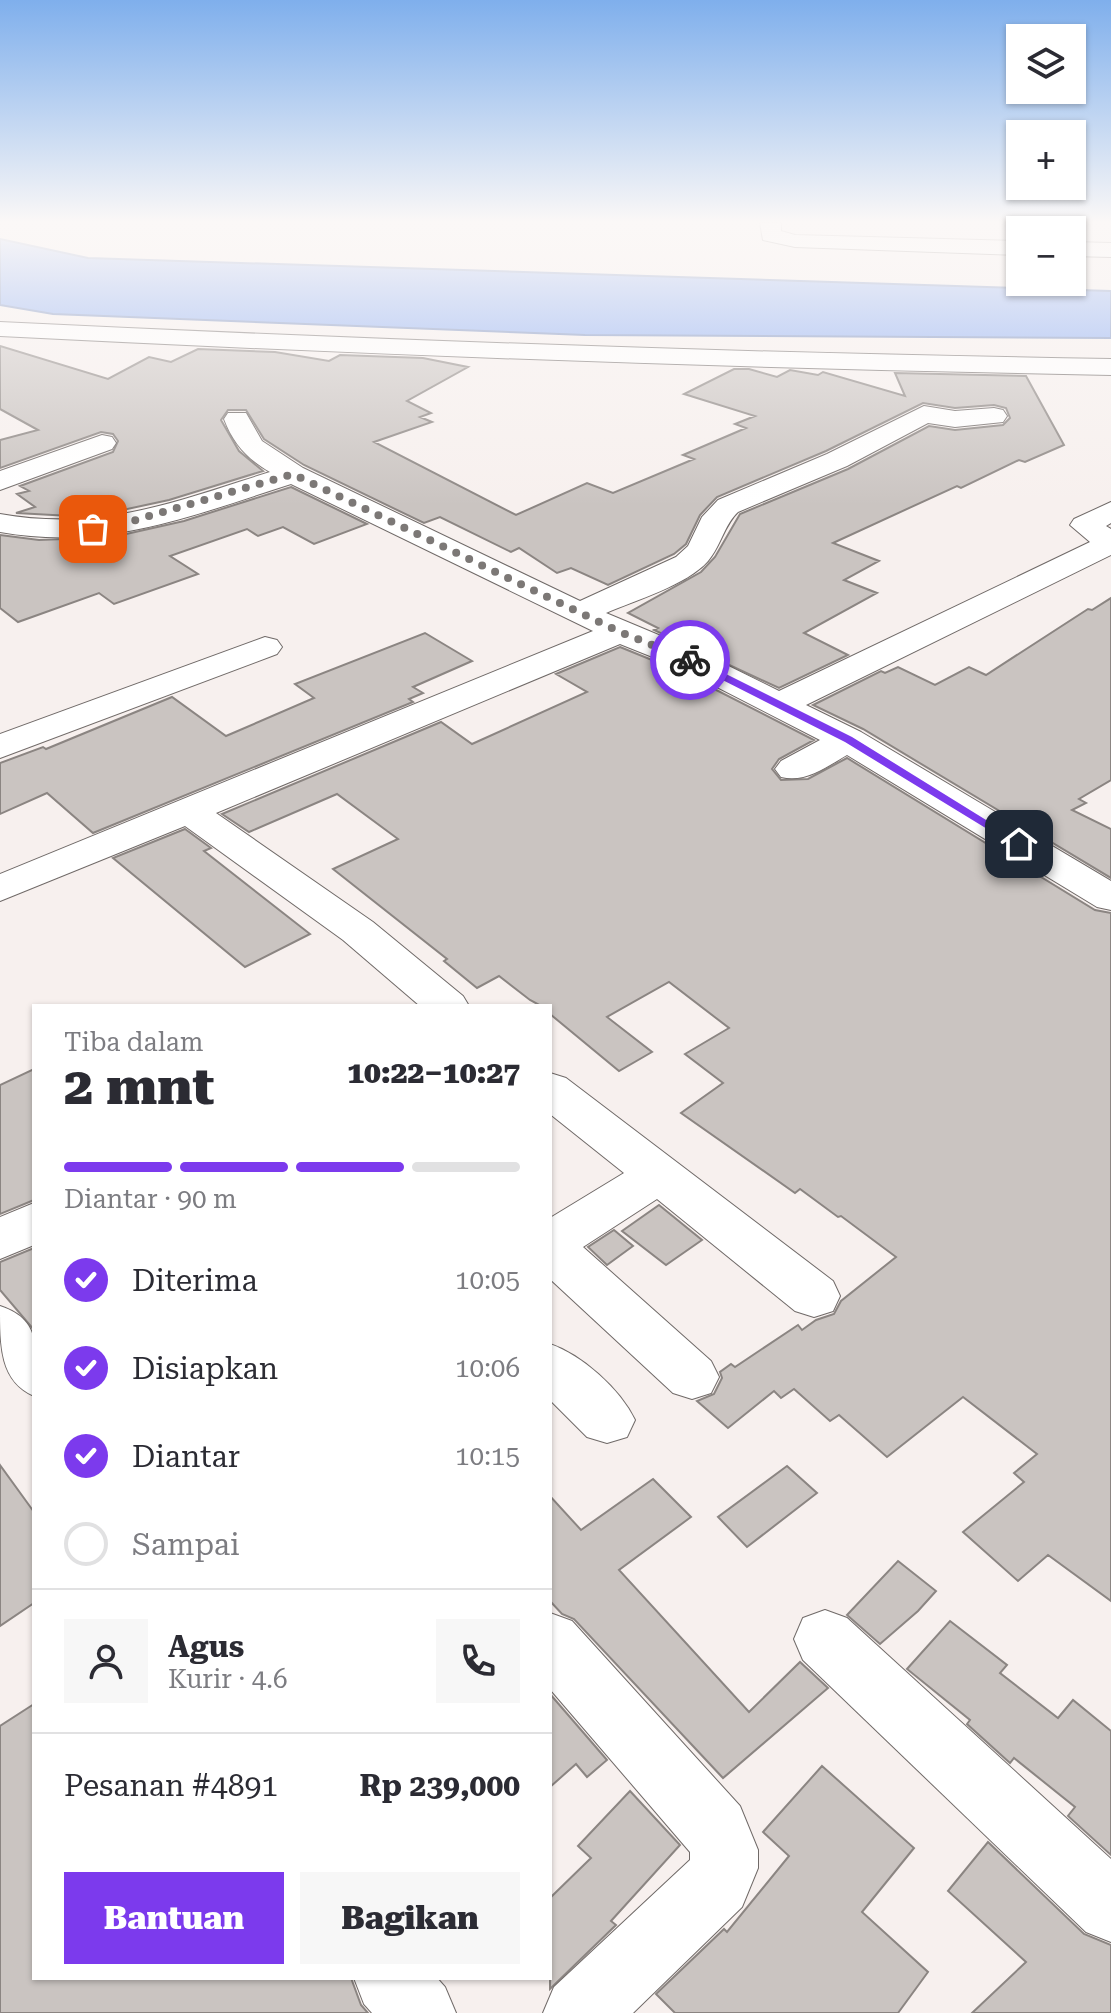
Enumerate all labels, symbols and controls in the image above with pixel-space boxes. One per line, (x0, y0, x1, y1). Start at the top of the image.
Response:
map controls (1006, 24, 1086, 296)
button: layers (1006, 24, 1086, 104)
button: + (1006, 120, 1086, 200)
button: − (1006, 216, 1086, 296)
pin (59, 495, 127, 563)
icon: bag (71, 507, 115, 551)
courier (650, 620, 730, 700)
icon: bike (668, 638, 712, 682)
pin (985, 810, 1053, 878)
icon: home (997, 822, 1041, 866)
text: Tiba dalam (64, 1027, 203, 1057)
text: 10:22–10:27 (347, 1055, 520, 1090)
text: 2 mnt (64, 1056, 214, 1117)
text: Diantar · 90 m (64, 1184, 237, 1214)
icon: check (64, 1258, 108, 1302)
text: Diterima (132, 1263, 258, 1298)
text: 10:05 (455, 1265, 520, 1295)
icon: check (64, 1346, 108, 1390)
text: Disiapkan (132, 1351, 278, 1386)
text: 10:06 (455, 1353, 520, 1383)
icon: check (64, 1434, 108, 1478)
text: Diantar (132, 1439, 240, 1474)
text: 10:15 (455, 1441, 520, 1471)
text: Sampai (132, 1527, 240, 1562)
button: person (64, 1619, 148, 1703)
button: phone (436, 1619, 520, 1703)
text: Agus (168, 1629, 244, 1664)
text: Kurir · 4.6 (168, 1664, 288, 1694)
text: Pesanan #4891 (64, 1768, 278, 1803)
text: Rp 239,000 (359, 1768, 520, 1803)
button: Bantuan (64, 1872, 284, 1964)
button: Bagikan (300, 1872, 520, 1964)

